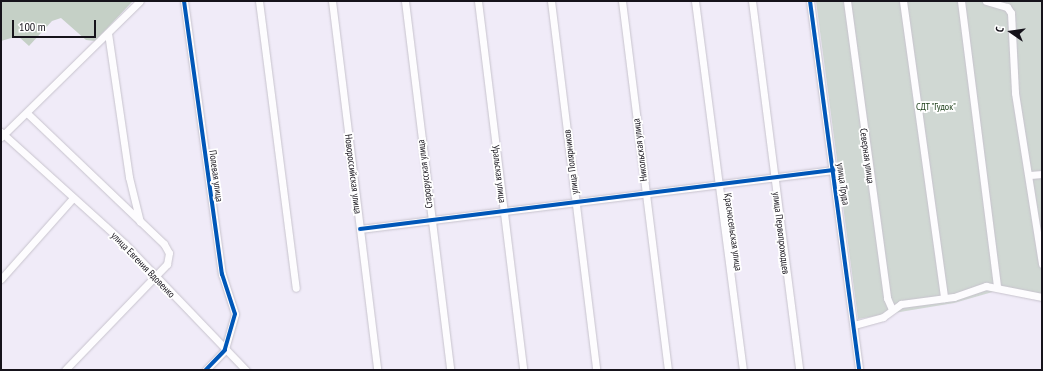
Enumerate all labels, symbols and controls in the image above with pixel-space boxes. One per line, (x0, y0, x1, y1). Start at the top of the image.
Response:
scale bar (14, 12, 98, 38)
north arrow (991, 12, 1031, 52)
text: 100 m (19, 19, 46, 34)
text: С (992, 25, 1007, 33)
park label: СДТ "Гудок" (916, 101, 956, 113)
street label: Никольская улица (630, 118, 650, 182)
street label: Северная улица (857, 128, 877, 184)
street label: улица Полярников (561, 129, 581, 195)
street label: Новороссийская улица (342, 133, 364, 215)
street label: Старорусская улица (415, 139, 435, 209)
street label: Уральская улица (490, 144, 508, 204)
street label: Полевая улица (206, 149, 226, 203)
street label: улица Труда (834, 162, 852, 206)
street label: улица Первопроходцев (770, 191, 792, 275)
street label: Красносельская улица (722, 192, 744, 272)
street label: улица Евгения Вдовенко (109, 230, 177, 300)

